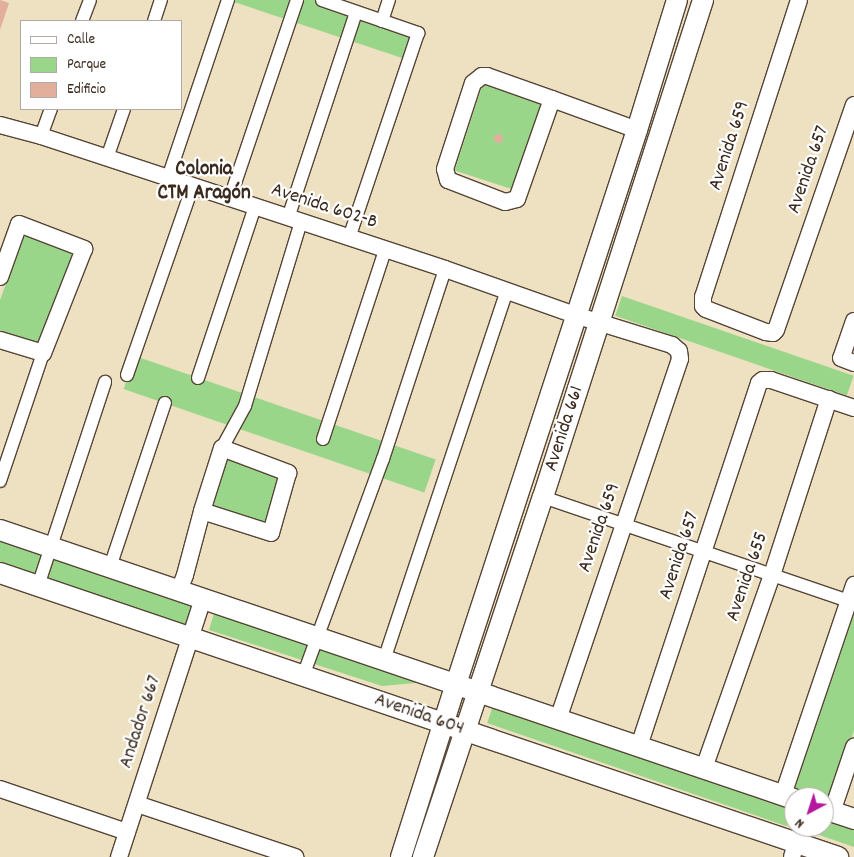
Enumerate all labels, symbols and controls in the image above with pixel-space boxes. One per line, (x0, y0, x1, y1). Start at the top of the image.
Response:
legend (20, 20, 182, 110)
text: Calle (67, 29, 95, 51)
text: Parque (67, 54, 106, 76)
text: Edificio (67, 79, 106, 101)
street label: Avenida 659 (704, 98, 756, 194)
street label: Avenida 657 (783, 123, 835, 217)
district label: Colonia CTM Aragón (157, 157, 251, 207)
street label: Avenida 602-B (268, 179, 380, 235)
street label: Avenida 661 (540, 383, 590, 475)
street label: Avenida 659 (574, 480, 626, 576)
street label: Avenida 657 (655, 509, 705, 603)
street label: Avenida 655 (722, 529, 774, 625)
street label: Andador 667 (115, 672, 167, 772)
street label: Avenida 604 (371, 688, 467, 742)
north arrow (784, 787, 834, 837)
text: N (791, 813, 809, 833)

